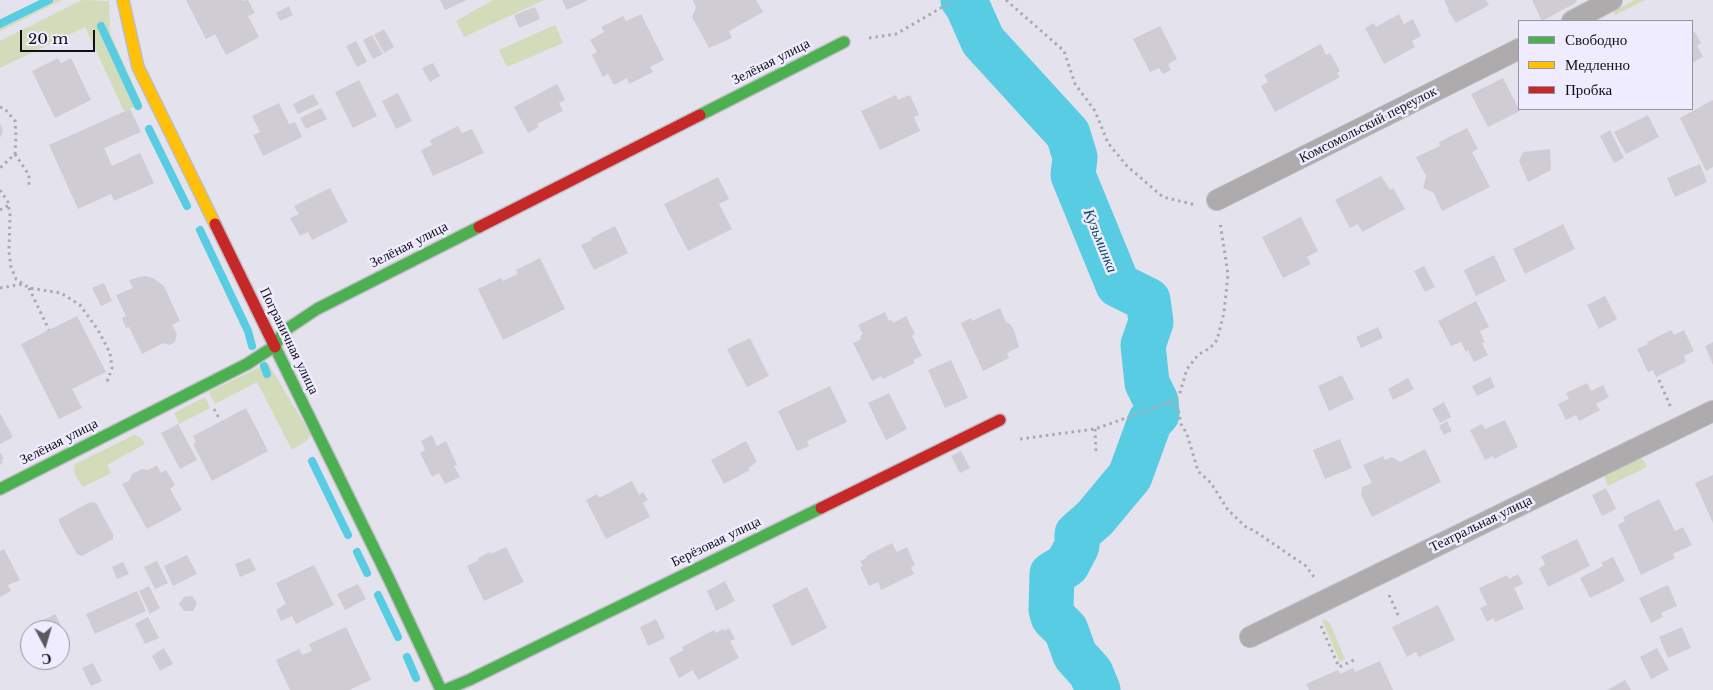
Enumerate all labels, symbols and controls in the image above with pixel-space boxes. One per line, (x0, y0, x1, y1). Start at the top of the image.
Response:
scale bar (22, 20, 98, 52)
legend (1518, 20, 1693, 110)
text: 20 m (28, 29, 68, 48)
text: Свободно (1565, 30, 1627, 49)
street label: Зелёная улица (729, 35, 813, 89)
text: Медленно (1565, 55, 1630, 74)
text: Пробка (1565, 80, 1612, 99)
street label: Комсомольский переулок (1296, 83, 1440, 167)
water label: Кузьминка (1079, 207, 1121, 275)
street label: Зелёная улица (367, 218, 451, 272)
street label: Пограничная улица (256, 285, 322, 397)
street label: Зелёная улица (17, 415, 101, 469)
street label: Театральная улица (1427, 492, 1535, 556)
street label: Берёзовая улица (668, 513, 764, 571)
north arrow (20, 620, 70, 670)
text: С (40, 649, 52, 668)

